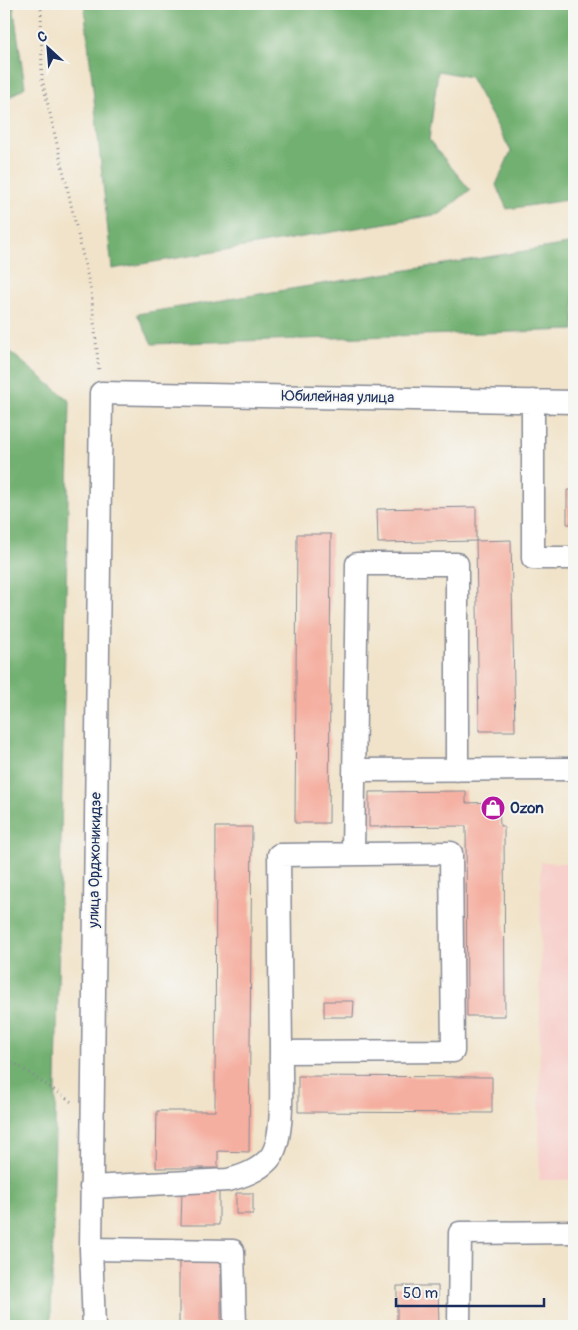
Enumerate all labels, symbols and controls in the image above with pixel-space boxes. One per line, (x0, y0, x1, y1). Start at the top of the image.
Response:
north arrow (22, 22, 72, 72)
text: С (35, 27, 50, 46)
street label: Юбилейная улица (281, 387, 395, 407)
street label: улица Орджоникидзе (84, 791, 106, 929)
shop icon: Ozon (480, 795, 506, 821)
place label: Ozon (510, 799, 544, 818)
scale bar (396, 1275, 543, 1307)
text: 50 m (403, 1284, 438, 1303)

